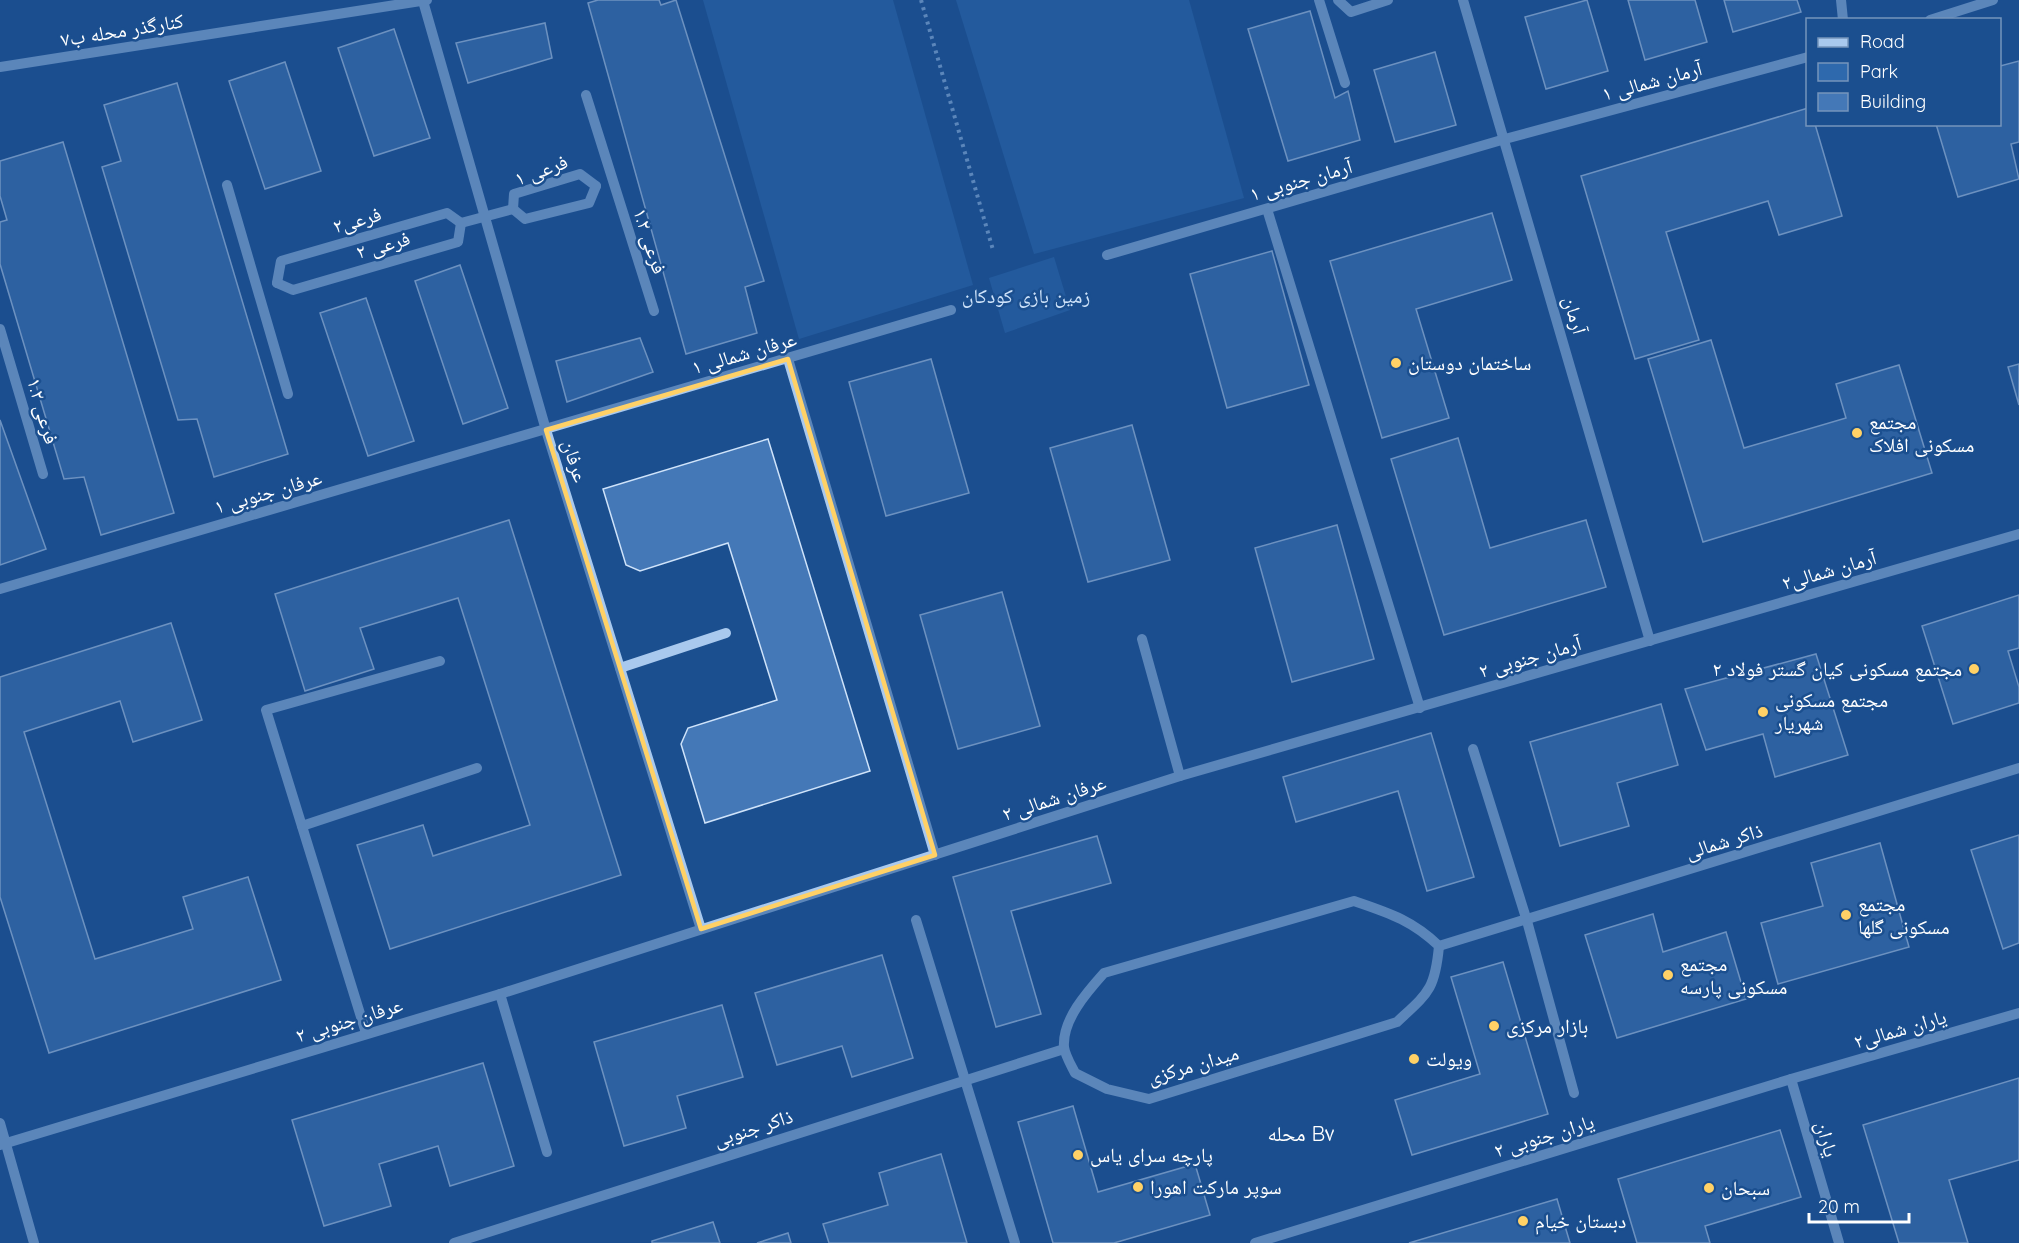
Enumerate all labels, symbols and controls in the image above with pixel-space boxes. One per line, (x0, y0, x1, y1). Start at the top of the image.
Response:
street label: کنارگذر محله ب۷ (59, 7, 185, 52)
legend (1806, 18, 2001, 126)
text: Road (1860, 30, 1905, 53)
street label: آرمان شمالی ۱ (1599, 55, 1706, 106)
text: Park (1860, 60, 1898, 83)
text: Building (1860, 90, 1926, 113)
street label: فرعی ۱ (511, 148, 571, 191)
street label: آرمان جنوبی ۱ (1247, 153, 1356, 206)
street label: فرعی۲ (330, 201, 384, 238)
street label: فرعی ۱.۲ (628, 205, 673, 277)
street label: فرعی ۲ (353, 225, 413, 264)
park label: زمین بازی کودکان (962, 283, 1090, 308)
street label: آرمان (1558, 293, 1593, 338)
street label: عرفان شمالی ۱ (689, 326, 799, 379)
place label: ساختمان دوستان (1408, 350, 1531, 375)
marker: ساختمان دوستان (1389, 356, 1403, 370)
street label: فرعی ۱.۲ (22, 375, 65, 447)
place label: مجتمع مسکونی افلاک (1869, 409, 1974, 457)
marker: مجتمع مسکونی افلاک (1850, 426, 1864, 440)
street label: عرفان (557, 436, 594, 485)
street label: عرفان جنوبی ۱ (211, 464, 324, 519)
street label: آرمان شمالی۲ (1779, 544, 1880, 595)
street label: آرمان جنوبی ۲ (1476, 630, 1585, 683)
place label: مجتمع مسکونی کیان گستر فولاد ۲ (1713, 656, 1962, 682)
marker: مجتمع مسکونی کیان گستر فولاد ۲ (1967, 662, 1981, 676)
place label: مجتمع مسکونی شهریار (1774, 687, 1888, 735)
marker: مجتمع مسکونی شهریار (1756, 705, 1770, 719)
street label: عرفان شمالی ۲ (999, 769, 1109, 826)
street label: ذاکر شمالی (1682, 817, 1765, 864)
place label: مجتمع مسکونی گلها (1858, 891, 1950, 939)
marker: مجتمع مسکونی گلها (1839, 908, 1853, 922)
place label: مجتمع مسکونی پارسه (1680, 951, 1787, 999)
marker: مجتمع مسکونی پارسه (1661, 968, 1675, 982)
street label: عرفان جنوبی ۲ (292, 991, 405, 1048)
street label: یاران شمالی۲ (1851, 1003, 1949, 1054)
place label: بازار مرکزی (1506, 1013, 1588, 1038)
marker: بازار مرکزی (1487, 1019, 1501, 1033)
street label: میدان مرکزی (1144, 1040, 1241, 1089)
place label: ویولت (1426, 1046, 1472, 1071)
marker: ویولت (1407, 1052, 1421, 1066)
street label: ذاکر جنوبی (710, 1103, 796, 1152)
street label: یاران جنوبی ۲ (1491, 1108, 1597, 1163)
street label: یاران (1810, 1118, 1844, 1160)
district label: محله B۷ (1267, 1120, 1335, 1146)
place label: پارچه سرای یاس (1090, 1142, 1213, 1167)
marker: پارچه سرای یاس (1071, 1148, 1085, 1162)
place label: سوپر مارکت اهورا (1150, 1174, 1282, 1199)
place label: سبحان (1721, 1175, 1770, 1200)
marker: سوپر مارکت اهورا (1131, 1180, 1145, 1194)
marker: سبحان (1702, 1181, 1716, 1195)
scale bar (1809, 1186, 1910, 1224)
text: 20 m (1818, 1195, 1860, 1218)
place label: دبستان خیام (1535, 1208, 1626, 1235)
marker: دبستان خیام (1516, 1214, 1530, 1228)

